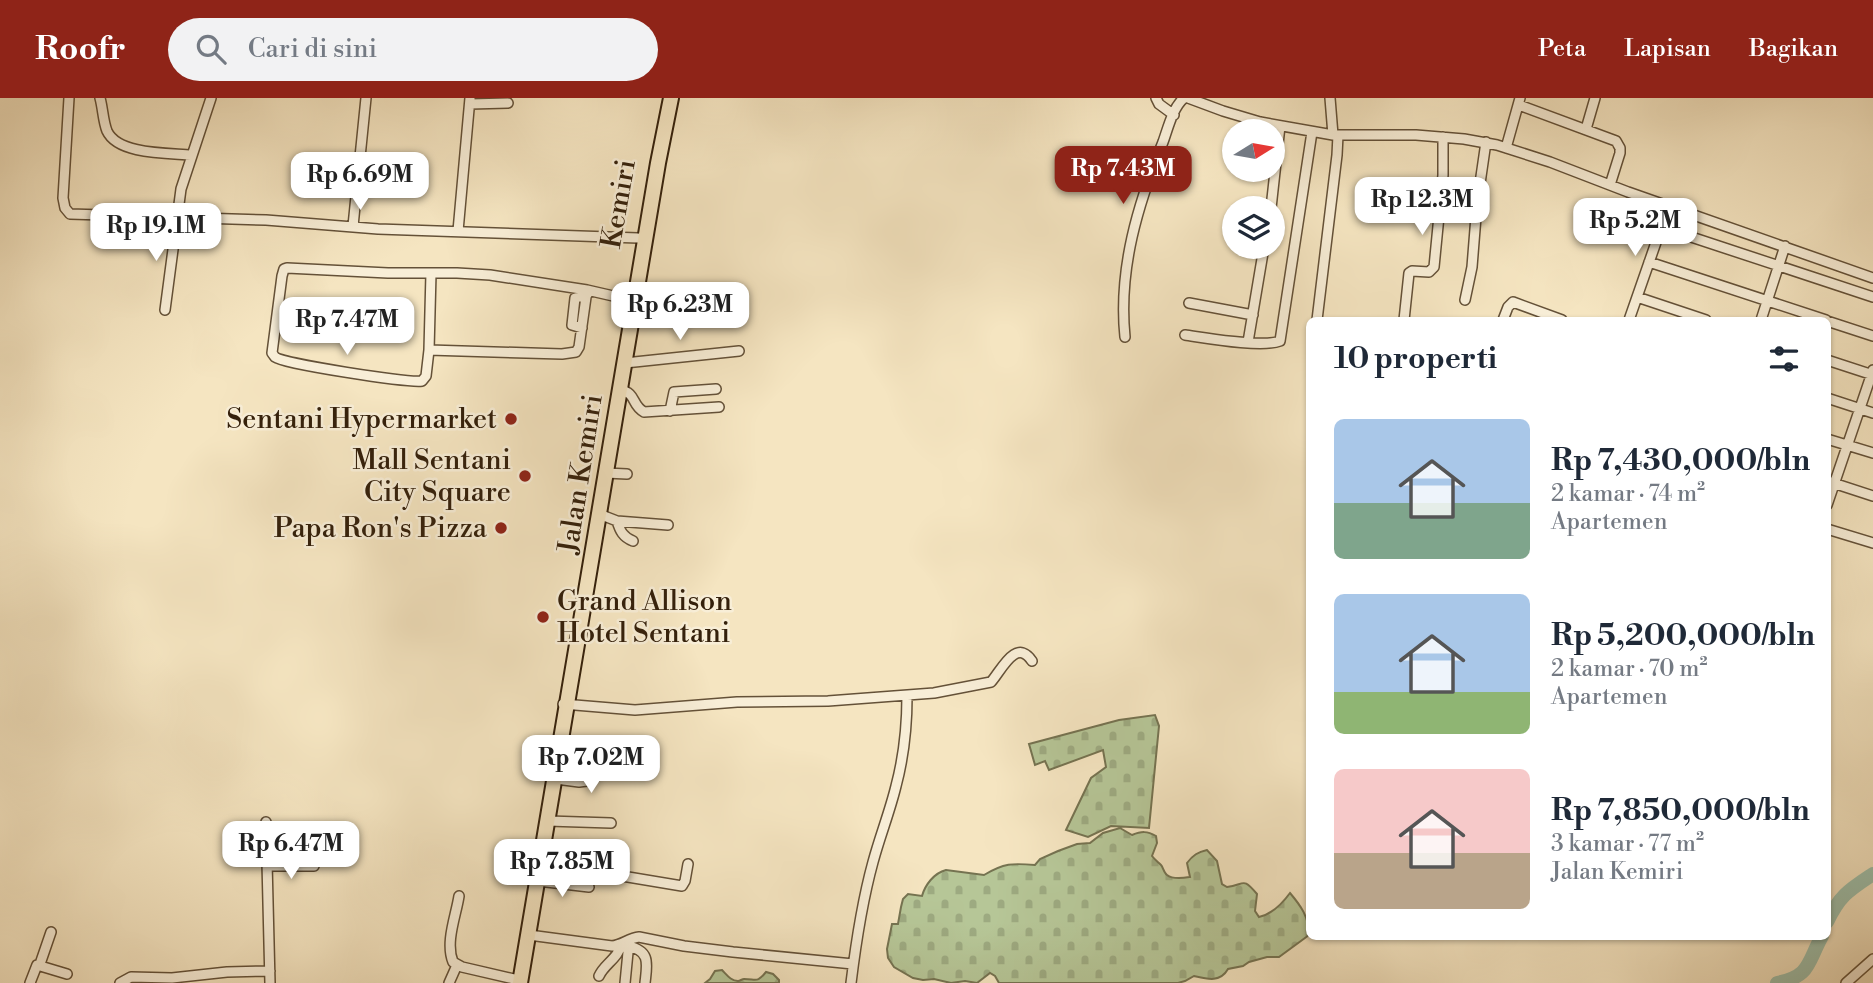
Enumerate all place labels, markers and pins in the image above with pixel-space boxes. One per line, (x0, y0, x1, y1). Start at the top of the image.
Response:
pin: Rp 7.43M (1051, 146, 1195, 206)
pin: Rp 6.69M (288, 152, 432, 212)
pin: Rp 12.3M (1350, 178, 1494, 237)
pin: Rp 5.2M (1570, 198, 1700, 258)
pin: Rp 19.1M (84, 204, 228, 263)
pin: Rp 6.23M (608, 282, 752, 342)
pin: Rp 7.47M (275, 298, 419, 357)
place label: Sentani Hypermarket (226, 402, 497, 437)
marker: Sentani Hypermarket (503, 411, 519, 427)
place label: Mall Sentani City Square (352, 443, 511, 510)
marker: Mall Sentani City Square (517, 468, 533, 484)
place label: Papa Ron's Pizza (274, 511, 488, 546)
marker: Papa Ron's Pizza (493, 520, 509, 536)
place label: Grand Allison Hotel Sentani (557, 584, 732, 651)
marker: Grand Allison Hotel Sentani (535, 609, 551, 625)
pin: Rp 7.02M (519, 736, 663, 795)
pin: Rp 6.47M (219, 822, 363, 881)
pin: Rp 7.85M (490, 840, 634, 899)

